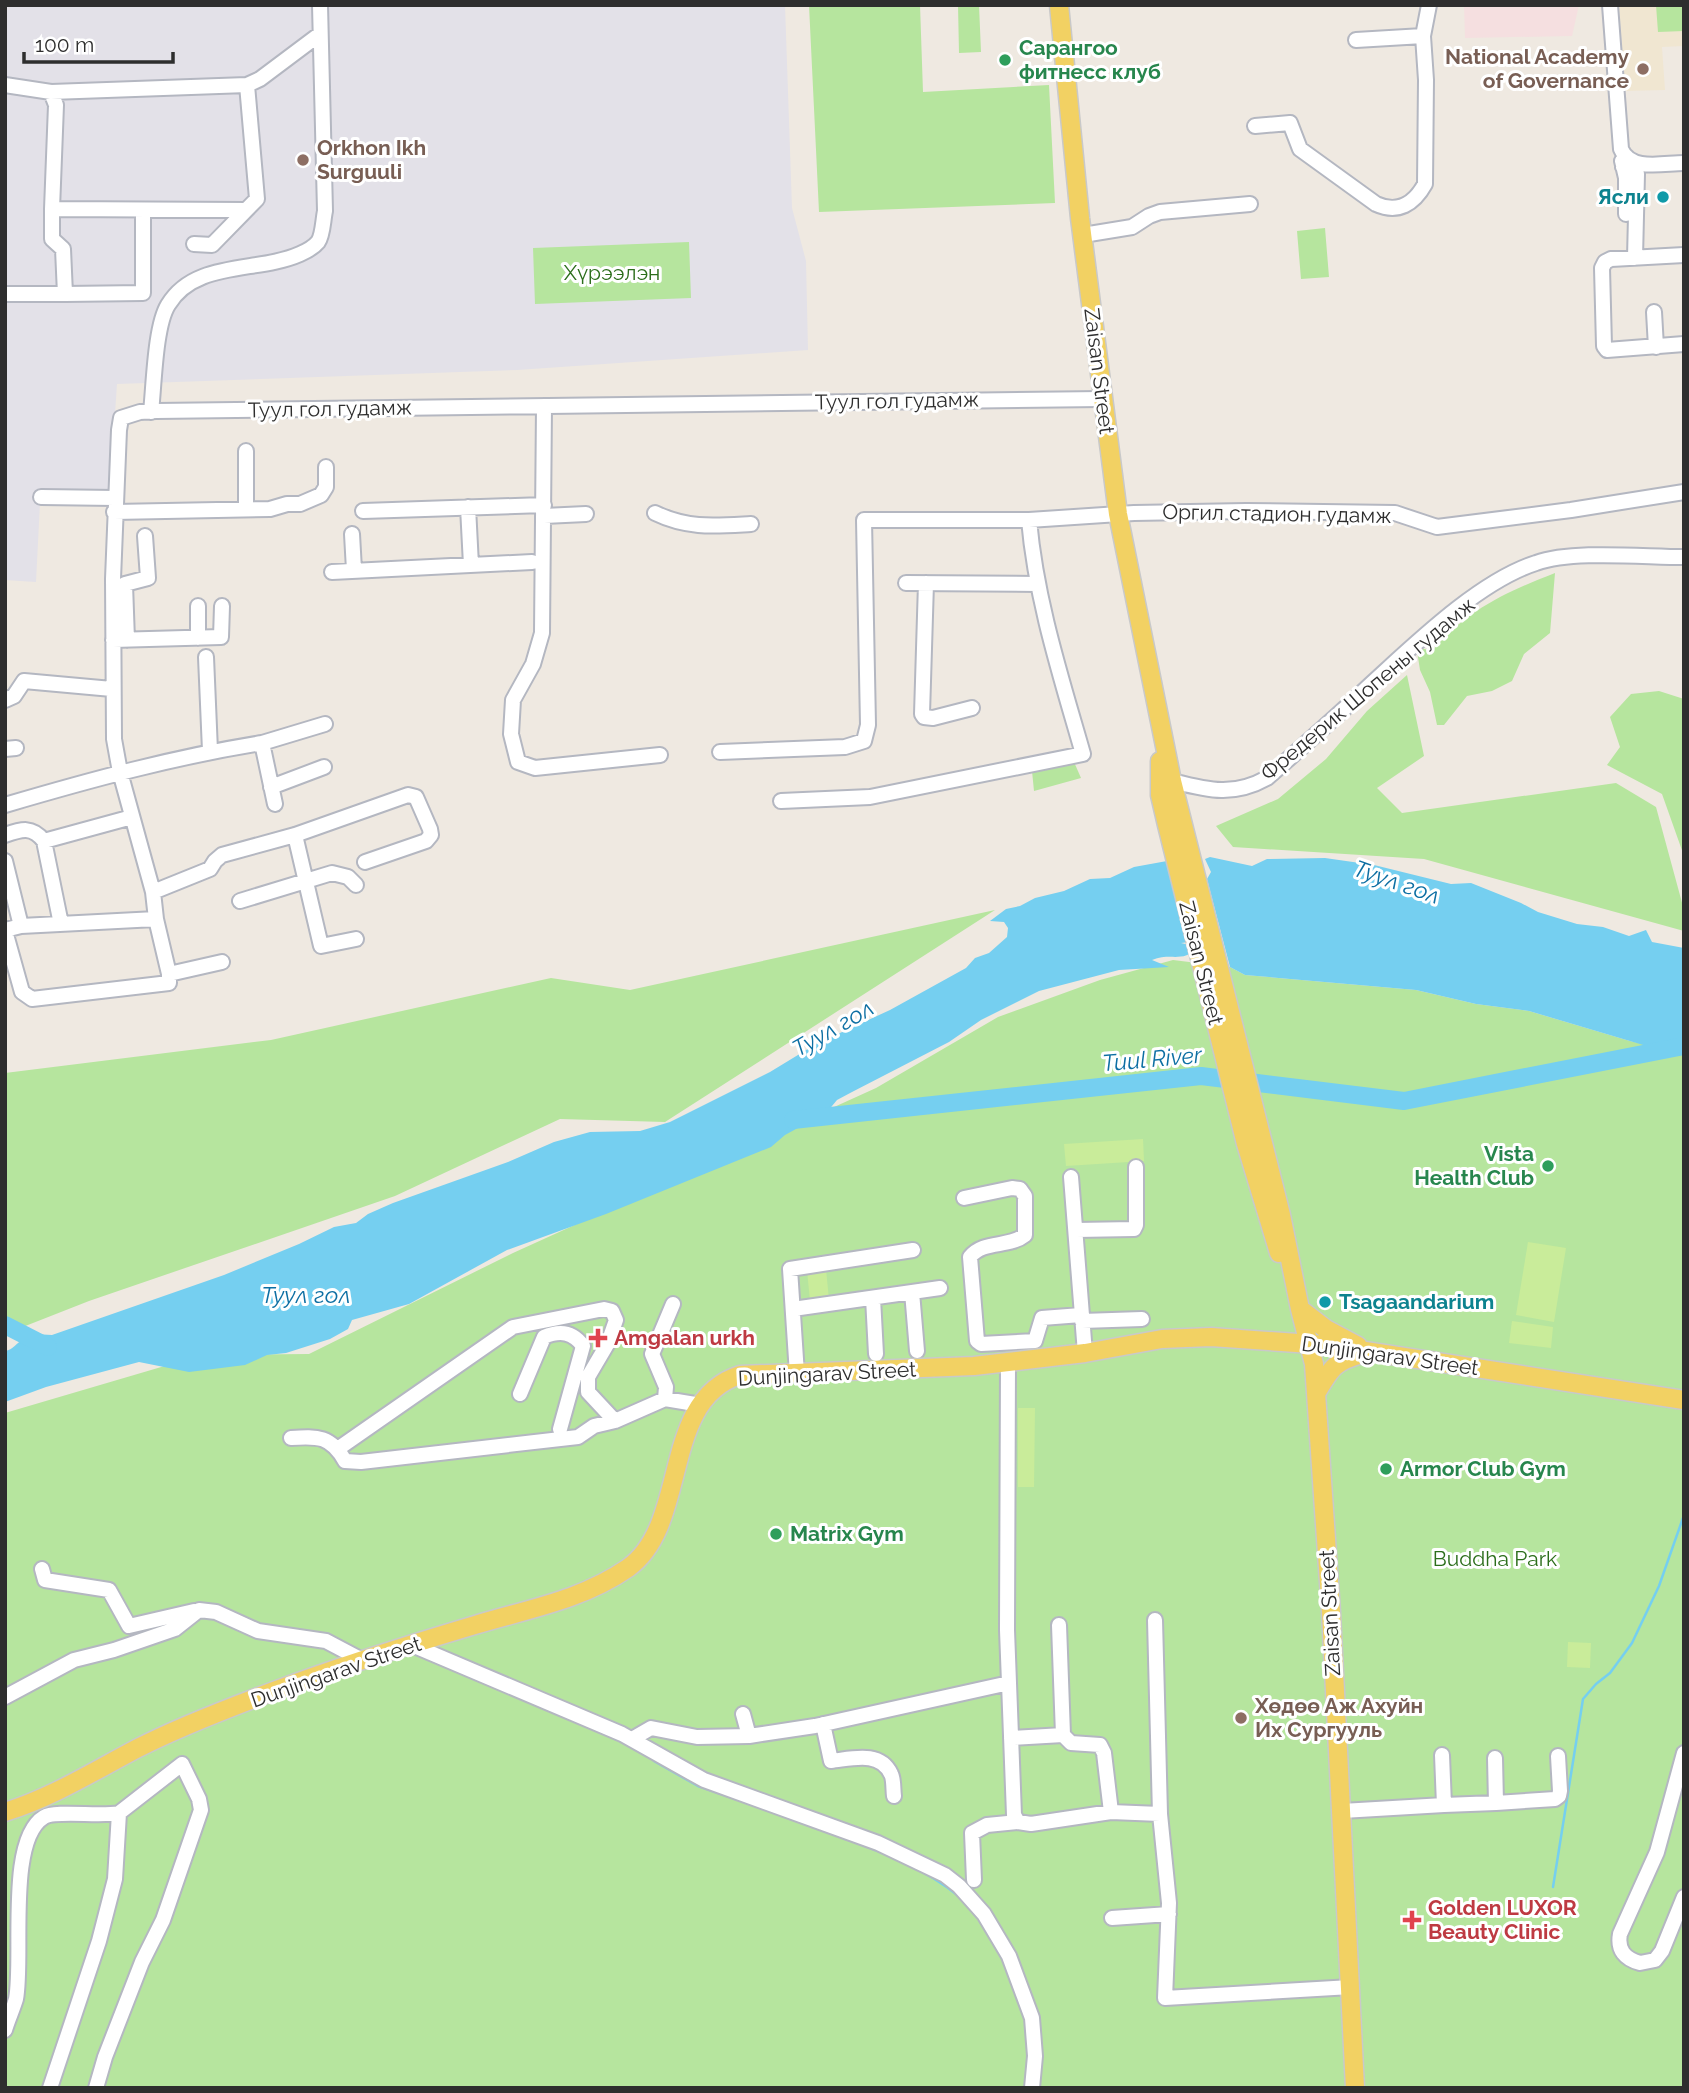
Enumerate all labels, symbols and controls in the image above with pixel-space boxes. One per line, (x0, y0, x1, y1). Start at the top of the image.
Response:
scale bar (24, 21, 173, 65)
text: 100 m (35, 32, 94, 57)
place label: Сарангоо фитнесс клуб (1019, 35, 1161, 84)
place label: National Academy of Governance (1445, 44, 1629, 93)
marker: Сарангоо фитнесс клуб (997, 52, 1013, 68)
marker: National Academy of Governance (1635, 61, 1651, 77)
place label: Orkhon Ikh Surguuli (317, 135, 426, 184)
marker: Orkhon Ikh Surguuli (295, 152, 311, 168)
place label: Ясли (1598, 184, 1649, 209)
marker: Ясли (1655, 189, 1671, 205)
park label: Хүрээлэн (564, 260, 660, 285)
street label: Zaisan Street (1079, 307, 1120, 435)
street label: Туул гол гудамж (815, 387, 979, 414)
street label: Туул гол гудамж (248, 395, 412, 422)
street label: Оргил стадион гудамж (1162, 499, 1392, 528)
street label: Фредерик Шопены гудамж (1256, 592, 1480, 786)
water label: Туул гол (1350, 854, 1444, 909)
street label: Zaisan Street (1174, 898, 1229, 1027)
water label: Туул гол (787, 994, 878, 1062)
water label: Tuul River (1101, 1041, 1204, 1076)
place label: Vista Health Club (1414, 1141, 1534, 1190)
marker: Vista Health Club (1540, 1158, 1556, 1174)
water label: Туул гол (261, 1281, 351, 1308)
place label: Tsagaandarium (1339, 1289, 1494, 1314)
marker: Tsagaandarium (1317, 1294, 1333, 1310)
place label: Amgalan urkh (614, 1325, 755, 1350)
marker: Amgalan urkh (588, 1328, 608, 1348)
street label: Dunjingarav Street (1300, 1331, 1480, 1380)
street label: Dunjingarav Street (737, 1356, 917, 1391)
place label: Armor Club Gym (1400, 1456, 1566, 1481)
marker: Armor Club Gym (1378, 1461, 1394, 1477)
place label: Matrix Gym (790, 1521, 904, 1546)
marker: Matrix Gym (768, 1526, 784, 1542)
park label: Buddha Park (1433, 1546, 1557, 1571)
street label: Zaisan Street (1314, 1549, 1345, 1677)
street label: Dunjingarav Street (247, 1631, 424, 1712)
place label: Хөдөө Аж Ахуйн Их Сургууль (1254, 1693, 1423, 1742)
marker: Хөдөө Аж Ахуйн Их Сургууль (1233, 1710, 1249, 1726)
place label: Golden LUXOR Beauty Clinic (1428, 1895, 1577, 1944)
marker: Golden LUXOR Beauty Clinic (1402, 1910, 1422, 1930)

